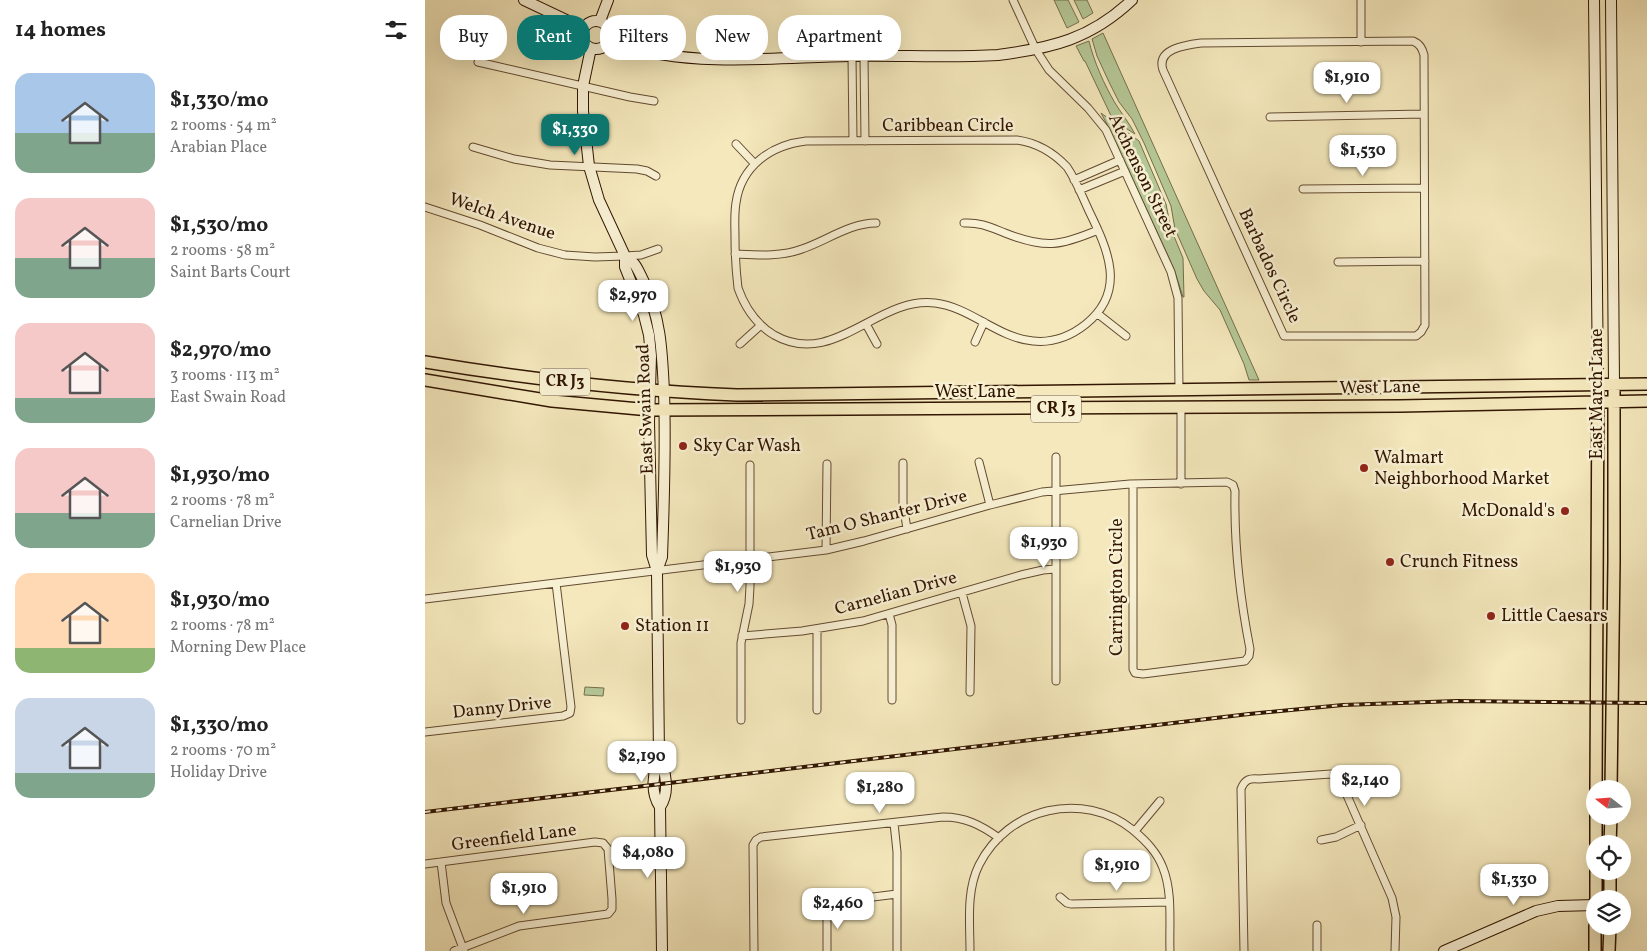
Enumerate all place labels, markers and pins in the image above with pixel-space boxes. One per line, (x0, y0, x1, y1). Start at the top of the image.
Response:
pin: $1,910 (1306, 62, 1388, 104)
pin: $1,330 (534, 114, 616, 156)
pin: $1,530 (1322, 134, 1404, 177)
pin: $2,970 (592, 280, 674, 322)
place label: Sky Car Wash (693, 434, 801, 459)
marker: Sky Car Wash (677, 440, 689, 452)
place label: Walmart Neighborhood Market (1374, 446, 1549, 492)
marker: Walmart Neighborhood Market (1358, 462, 1370, 474)
place label: McDonald's (1461, 499, 1555, 524)
marker: McDonald's (1559, 505, 1571, 517)
pin: $1,930 (1003, 526, 1085, 569)
pin: $1,930 (697, 550, 779, 593)
place label: Crunch Fitness (1400, 550, 1518, 575)
marker: Crunch Fitness (1384, 556, 1396, 568)
place label: Little Caesars (1501, 604, 1608, 629)
marker: Little Caesars (1485, 610, 1497, 622)
place label: Station 11 (635, 614, 710, 639)
marker: Station 11 (619, 620, 631, 632)
pin: $2,190 (601, 740, 683, 783)
pin: $2,140 (1324, 764, 1406, 807)
pin: $1,280 (839, 772, 921, 814)
pin: $4,080 (607, 836, 689, 879)
pin: $1,910 (1076, 850, 1158, 892)
pin: $1,330 (1473, 864, 1555, 906)
pin: $1,910 (483, 872, 565, 915)
pin: $2,460 (797, 888, 879, 930)

